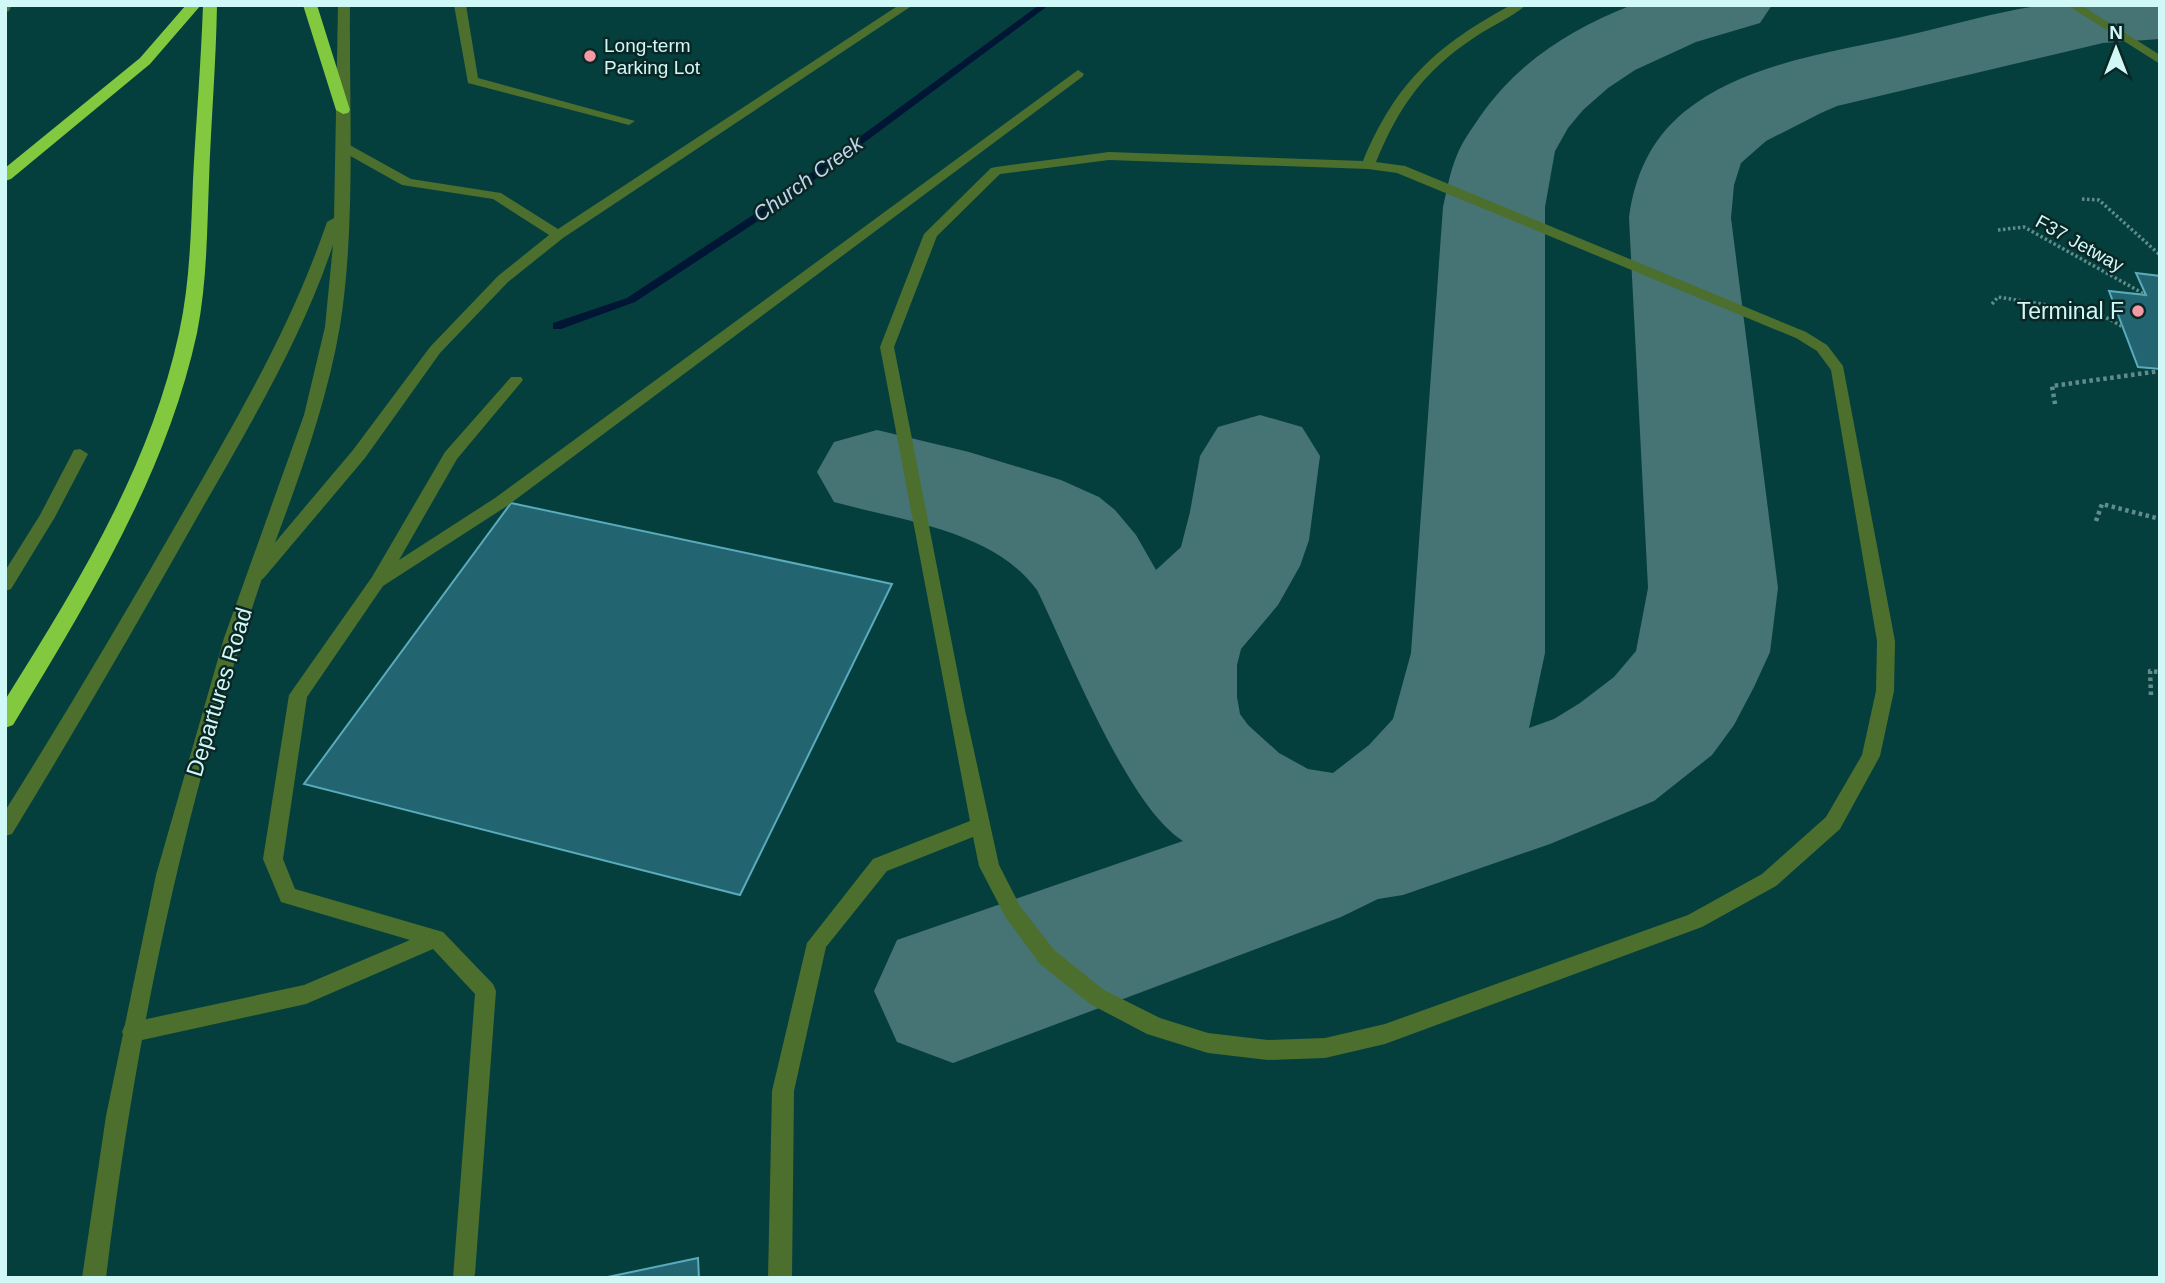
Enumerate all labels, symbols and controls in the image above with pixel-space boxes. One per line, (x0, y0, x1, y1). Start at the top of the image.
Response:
north arrow (2081, 14, 2151, 84)
text: N (2109, 22, 2123, 43)
place label: Long-term Parking Lot (604, 35, 701, 78)
marker: Long-term Parking Lot (582, 48, 598, 64)
water label: Church Creek (749, 130, 868, 226)
street label: F37 Jetway (2032, 211, 2128, 276)
place label: Terminal F (2017, 298, 2124, 324)
marker: Terminal F (2130, 303, 2146, 319)
street label: Departures Road (181, 604, 257, 780)

